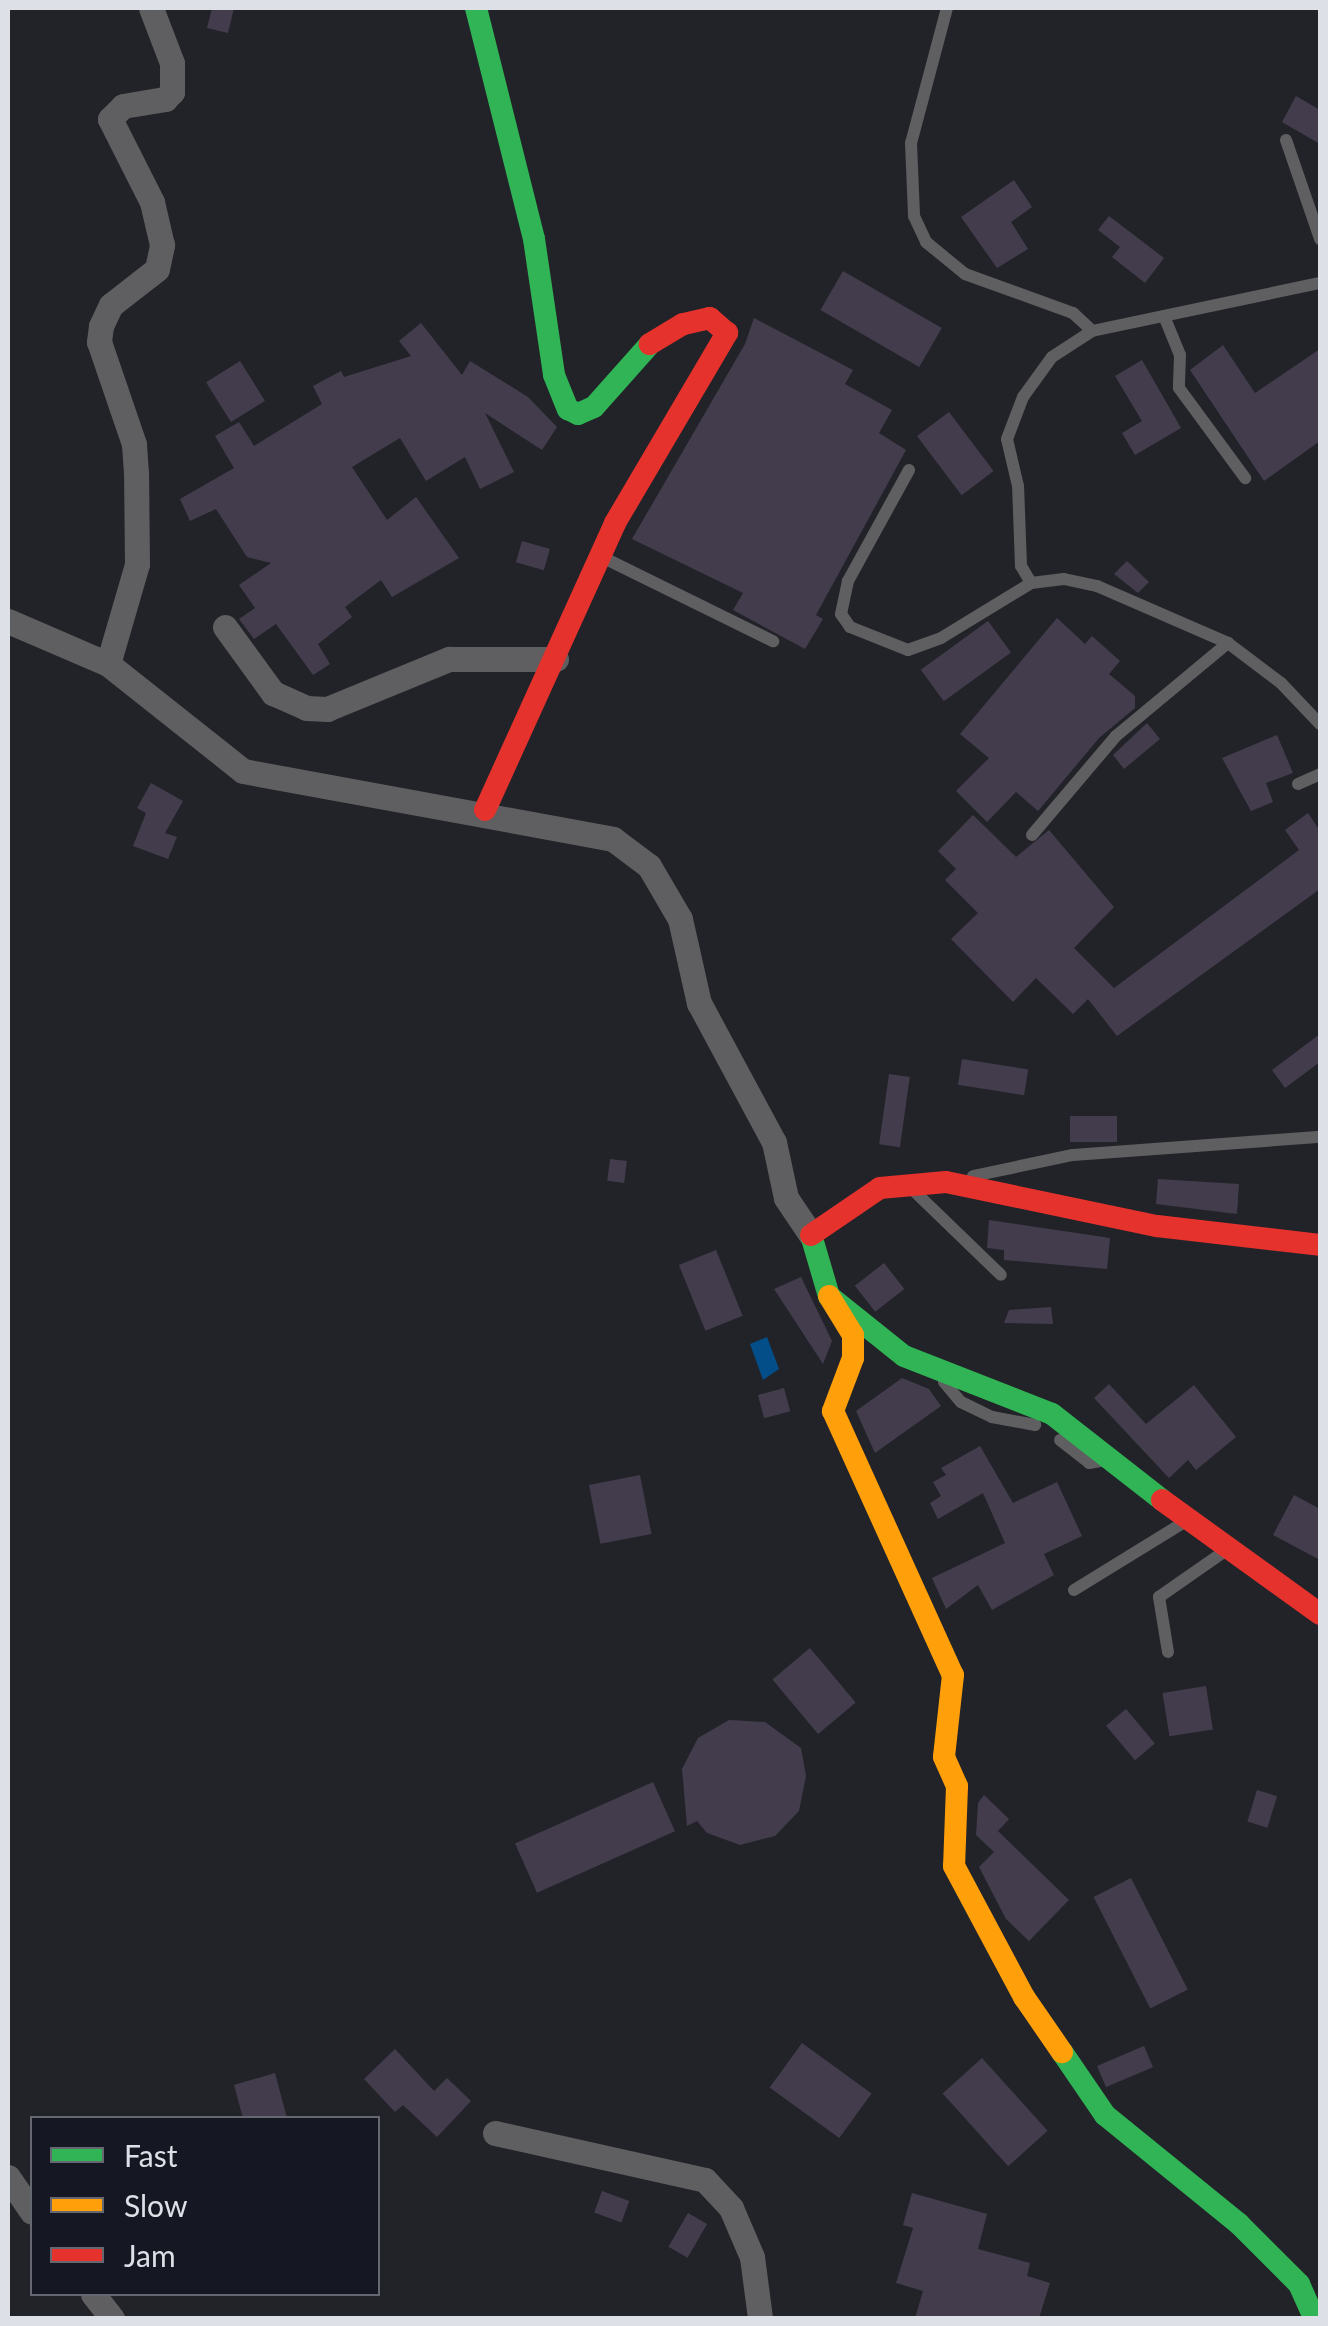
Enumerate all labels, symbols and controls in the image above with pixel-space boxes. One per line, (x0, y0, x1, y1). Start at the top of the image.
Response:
legend (30, 2116, 380, 2296)
text: Fast (124, 2137, 178, 2173)
text: Slow (124, 2187, 187, 2223)
text: Jam (124, 2237, 176, 2273)

